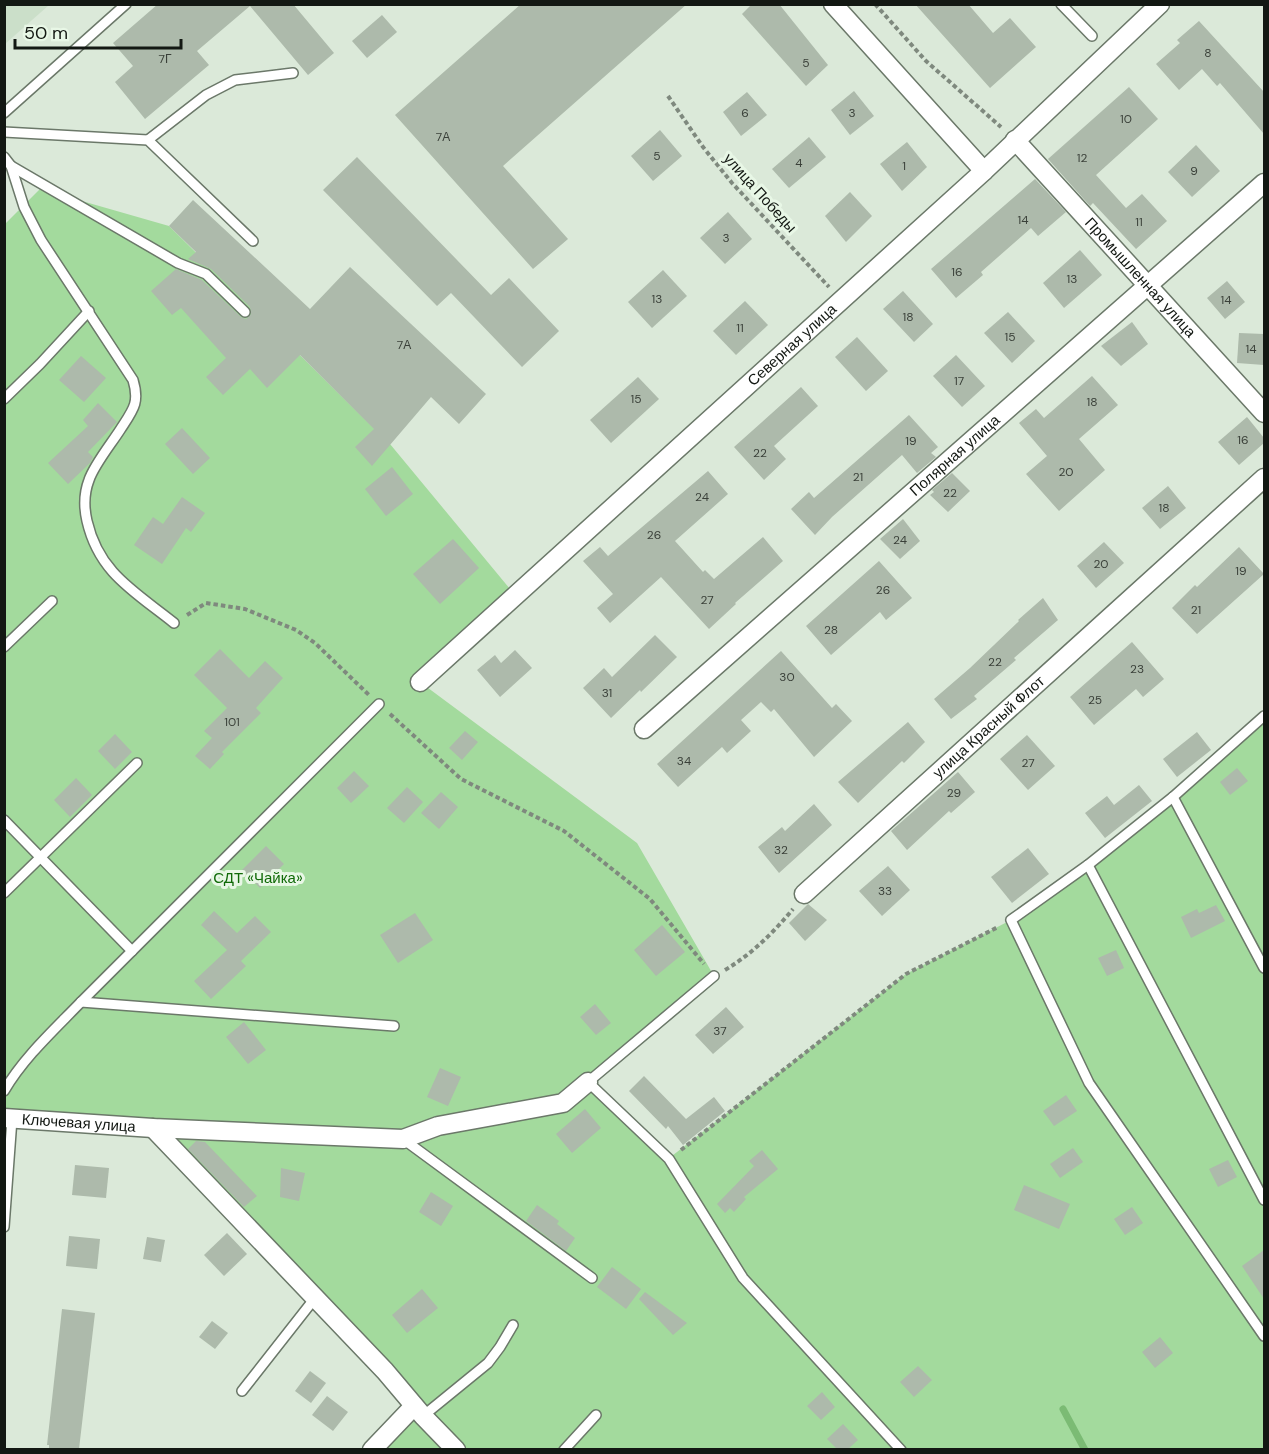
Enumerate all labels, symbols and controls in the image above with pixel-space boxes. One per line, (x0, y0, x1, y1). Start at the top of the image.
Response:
scale bar (15, 12, 182, 50)
text: 50 m (24, 21, 68, 45)
house number: 8 (1204, 45, 1212, 61)
house number: 7Г (159, 51, 172, 67)
house number: 5 (802, 55, 810, 71)
house number: 6 (741, 105, 749, 121)
house number: 3 (848, 105, 856, 121)
house number: 10 (1120, 111, 1132, 127)
house number: 7А (436, 129, 450, 145)
house number: 5 (653, 148, 661, 164)
street label: улица Победы (719, 149, 801, 237)
house number: 12 (1077, 150, 1087, 166)
house number: 4 (795, 155, 803, 171)
house number: 1 (902, 158, 906, 174)
house number: 9 (1190, 163, 1198, 179)
house number: 14 (1017, 212, 1029, 228)
street label: Промышленная улица (1080, 213, 1201, 342)
house number: 11 (1135, 214, 1143, 230)
house number: 3 (722, 230, 730, 246)
house number: 16 (951, 264, 963, 280)
house number: 13 (1067, 271, 1077, 287)
house number: 13 (652, 291, 662, 307)
house number: 14 (1220, 292, 1232, 308)
street label: Северная улица (743, 299, 841, 391)
house number: 18 (902, 309, 914, 325)
house number: 11 (736, 320, 744, 336)
house number: 15 (1004, 329, 1016, 345)
house number: 7А (397, 337, 411, 353)
house number: 14 (1245, 341, 1257, 357)
house number: 17 (954, 373, 964, 389)
house number: 15 (630, 391, 642, 407)
house number: 18 (1086, 394, 1098, 410)
street label: Полярная улица (905, 410, 1005, 501)
house number: 16 (1237, 432, 1249, 448)
house number: 19 (905, 433, 917, 449)
house number: 22 (753, 445, 767, 461)
house number: 20 (1058, 464, 1074, 480)
house number: 21 (853, 469, 863, 485)
house number: 22 (943, 485, 957, 501)
house number: 24 (695, 489, 709, 505)
house number: 18 (1158, 500, 1170, 516)
house number: 26 (647, 527, 661, 543)
house number: 24 (893, 532, 907, 548)
house number: 20 (1093, 556, 1109, 572)
house number: 19 (1235, 563, 1247, 579)
house number: 26 (876, 582, 890, 598)
house number: 27 (700, 592, 714, 608)
house number: 21 (1191, 602, 1201, 618)
house number: 28 (824, 622, 838, 638)
house number: 22 (988, 654, 1002, 670)
house number: 23 (1130, 661, 1144, 677)
house number: 30 (779, 669, 795, 685)
street label: улица Красный Флот (928, 671, 1049, 783)
house number: 31 (602, 685, 612, 701)
house number: 25 (1088, 692, 1102, 708)
house number: 101 (224, 714, 240, 730)
house number: 34 (677, 753, 691, 769)
house number: 27 (1021, 755, 1035, 771)
house number: 29 (947, 785, 961, 801)
house number: 32 (774, 842, 788, 858)
park label: СДТ «Чайка» (213, 868, 303, 888)
house number: 33 (878, 883, 892, 899)
house number: 37 (713, 1023, 727, 1039)
street label: Ключевая улица (21, 1109, 137, 1137)

